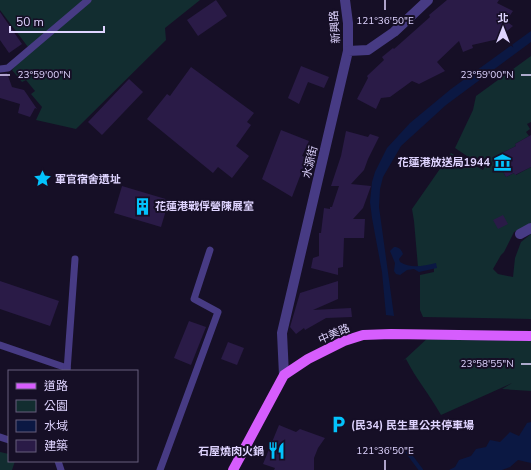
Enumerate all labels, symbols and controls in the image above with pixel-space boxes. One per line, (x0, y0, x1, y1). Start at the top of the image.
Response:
scale bar (10, 8, 104, 34)
north arrow (483, 8, 523, 48)
street label: 新興路 (326, 10, 344, 44)
text: 北 (498, 11, 509, 26)
text: 50 m (16, 14, 44, 30)
text: 121°36'50"E (356, 14, 414, 28)
text: 23°59'00"N (17, 68, 71, 82)
text: 23°59'00"N (460, 68, 514, 82)
street label: 水源街 (299, 144, 321, 180)
museum icon: 花蓮港放送局1944 (493, 152, 513, 172)
place label: 花蓮港放送局1944 (398, 155, 490, 170)
place icon: 軍官宿舍遺址 (32, 169, 52, 189)
place label: 軍官宿舍遺址 (55, 172, 121, 187)
building icon: 花蓮港戰俘營陳展室 (132, 196, 152, 216)
place label: 花蓮港戰俘營陳展室 (155, 199, 254, 214)
street label: 中美路 (316, 321, 352, 347)
text: 23°58'55"N (460, 357, 514, 371)
legend (8, 370, 138, 462)
text: 道路 (44, 378, 68, 394)
text: 公園 (44, 398, 68, 414)
parking icon: (民34) 民生里公共停車場 (328, 415, 348, 435)
text: 水域 (44, 418, 68, 434)
place label: (民34) 民生里公共停車場 (351, 418, 474, 433)
text: 建築 (44, 438, 68, 454)
restaurant icon: 石屋燒肉火鍋 (267, 441, 287, 461)
place label: 石屋燒肉火鍋 (198, 444, 264, 459)
text: 121°36'50"E (356, 444, 414, 458)

